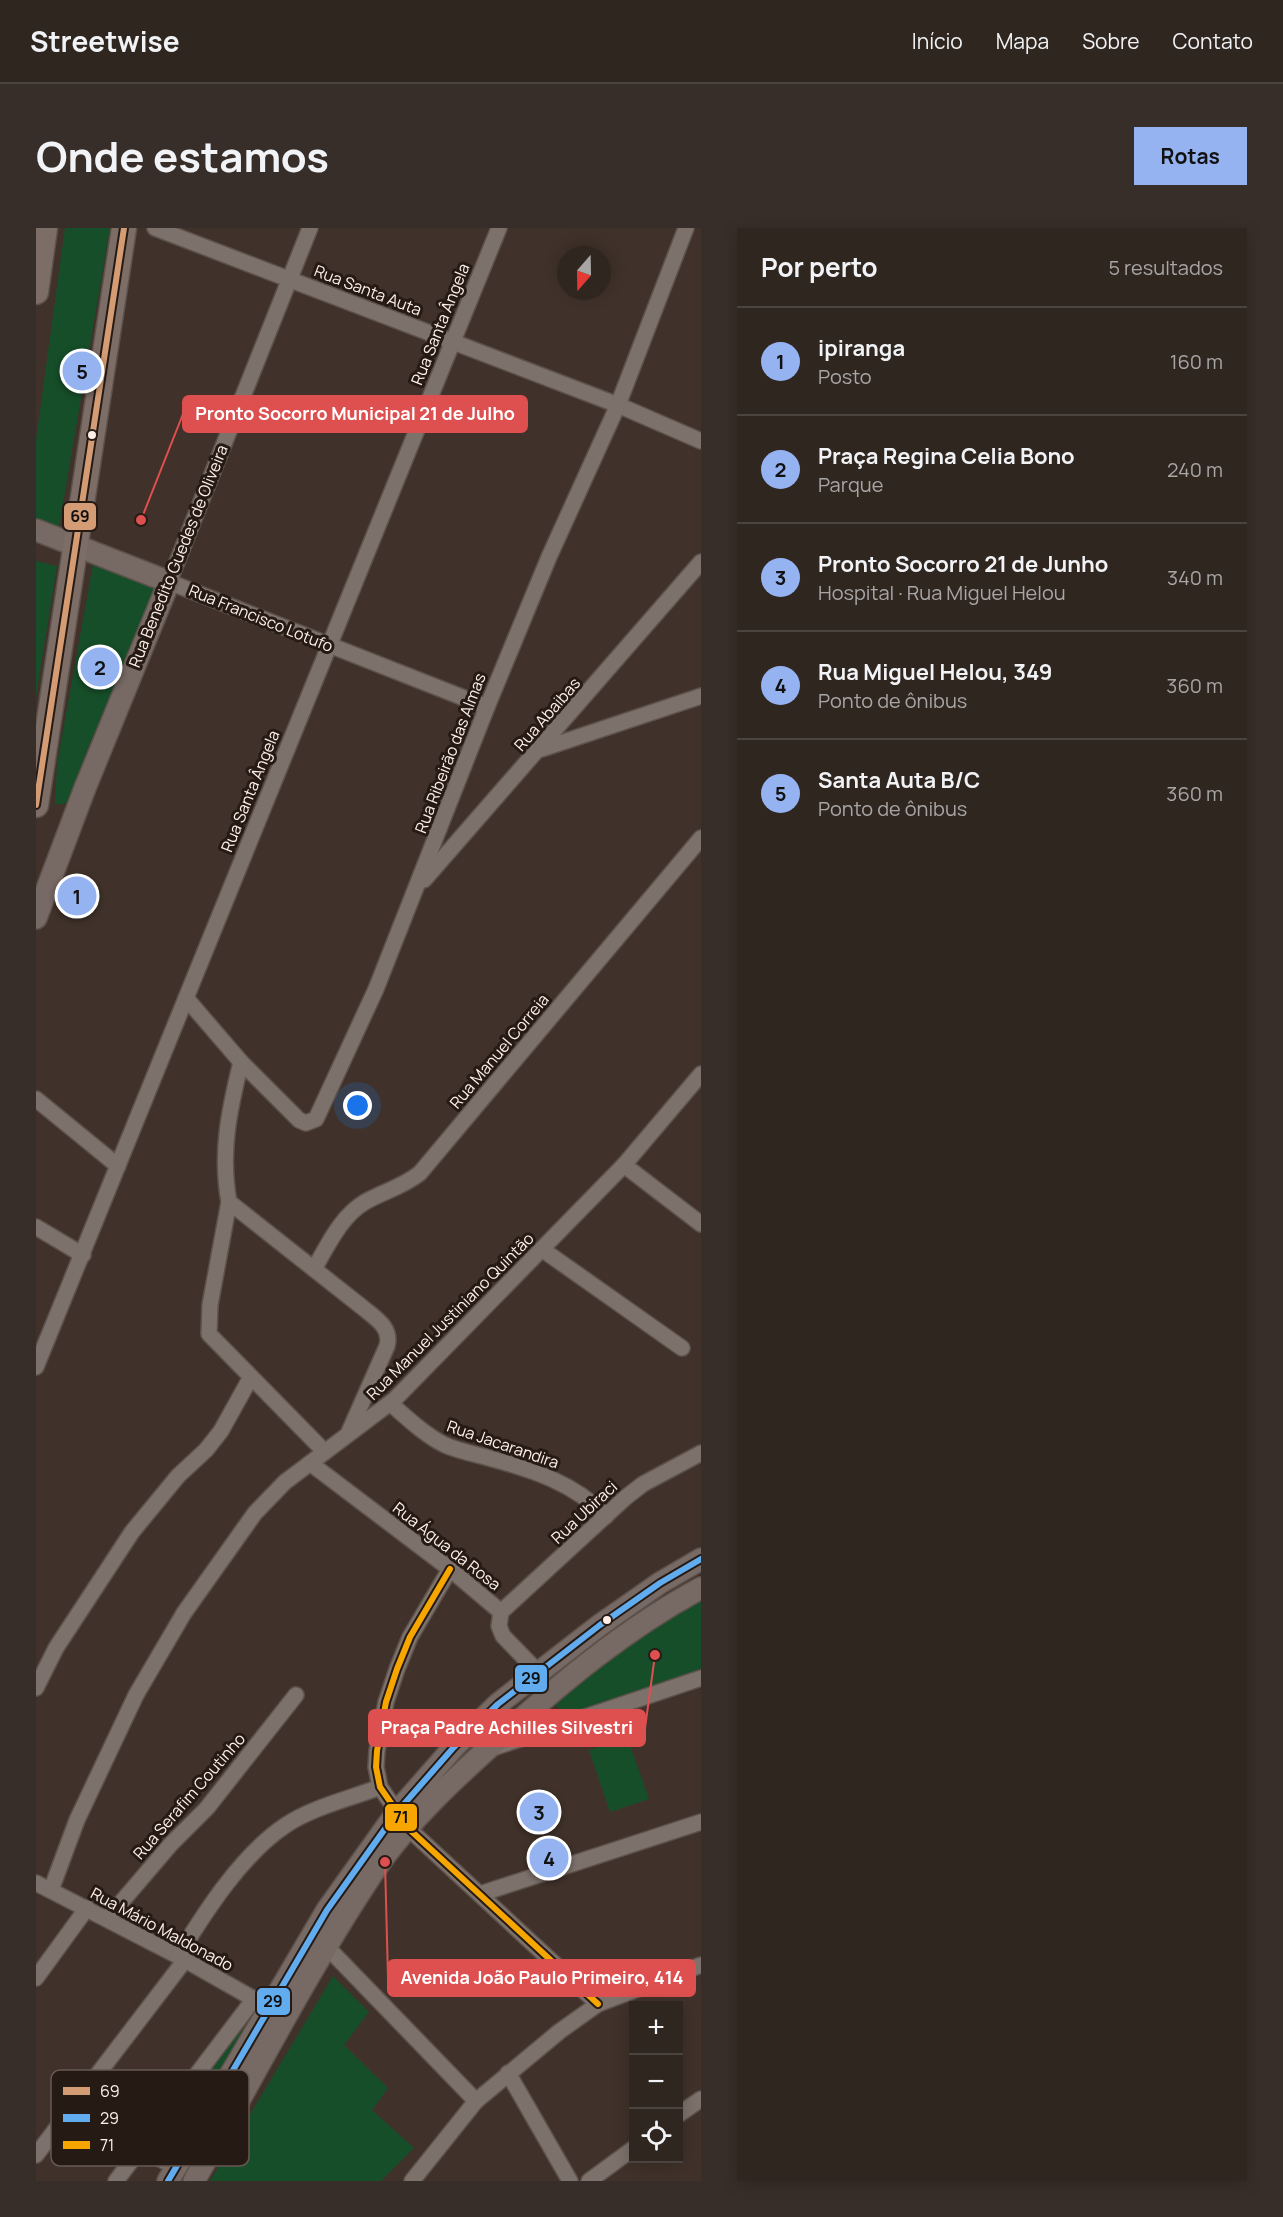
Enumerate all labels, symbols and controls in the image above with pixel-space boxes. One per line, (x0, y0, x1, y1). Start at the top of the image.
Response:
text: Streetwise (30, 22, 180, 60)
text: Início (912, 27, 963, 55)
text: Mapa (996, 27, 1049, 55)
text: Sobre (1082, 27, 1140, 55)
text: Contato (1173, 27, 1253, 55)
text: Onde estamos (36, 127, 329, 185)
button: Rotas (1134, 127, 1247, 185)
north arrow (557, 246, 611, 300)
text: Por perto (761, 249, 878, 285)
text: 5 resultados (1109, 254, 1223, 281)
street label: Rua Santa Auta (311, 259, 425, 321)
street label: Rua Santa Ângela (406, 260, 474, 388)
text: ipiranga (818, 333, 905, 363)
pin: 5 (62, 348, 102, 394)
text: 1 (776, 348, 785, 375)
text: 160 m (1170, 348, 1223, 375)
text: Posto (818, 363, 872, 390)
callout: Pronto Socorro Municipal 21 de Julho (183, 396, 527, 432)
text: Pronto Socorro Municipal 21 de Julho (195, 401, 515, 425)
unlabelled marker (86, 429, 98, 441)
street label: Rua Benedito Guedes de Oliveira (123, 441, 233, 671)
text: Praça Regina Celia Bono (818, 441, 1075, 471)
text: 2 (775, 456, 786, 483)
text: 240 m (1167, 456, 1223, 483)
text: Parque (818, 471, 883, 498)
line badge: 69 (63, 502, 97, 531)
text: 69 (70, 505, 90, 527)
text: Pronto Socorro 21 de Junho (818, 549, 1108, 579)
text: 3 (775, 564, 786, 591)
text: 340 m (1167, 564, 1223, 591)
street label: Rua Francisco Lotufo (186, 579, 336, 657)
text: Hospital · Rua Miguel Helou (818, 579, 1066, 606)
pin: 2 (80, 644, 120, 690)
text: Rua Miguel Helou, 349 (818, 657, 1053, 687)
street label: Rua Ribeirão das Almas (409, 670, 491, 836)
text: 4 (774, 672, 787, 699)
text: 360 m (1166, 672, 1223, 699)
street label: Rua Abaibas (509, 673, 585, 755)
text: Ponto de ônibus (818, 687, 967, 714)
street label: Rua Santa Ângela (216, 727, 284, 855)
text: Santa Auta B/C (818, 765, 980, 795)
text: 5 (775, 780, 786, 807)
text: 360 m (1166, 780, 1223, 807)
text: Ponto de ônibus (818, 795, 967, 822)
pin: 1 (58, 874, 96, 918)
street label: Rua Manuel Correia (444, 989, 554, 1113)
your location (343, 1091, 372, 1120)
street label: Rua Manuel Justiniano Quintão (362, 1228, 538, 1404)
street label: Rua Jacarandira (444, 1415, 562, 1473)
street label: Rua Ubiraci (546, 1476, 622, 1548)
street label: Rua Água da Rosa (389, 1497, 505, 1595)
unlabelled marker (601, 1614, 613, 1626)
line badge: 29 (514, 1664, 548, 1693)
text: 29 (521, 1667, 541, 1689)
callout: Praça Padre Achilles Silvestri (369, 1710, 645, 1746)
text: Praça Padre Achilles Silvestri (381, 1715, 633, 1739)
street label: Rua Serafim Coutinho (128, 1728, 250, 1864)
pin: 3 (520, 1790, 558, 1834)
line badge: 71 (384, 1803, 418, 1832)
text: 71 (393, 1806, 409, 1828)
pin: 4 (530, 1836, 568, 1880)
street label: Rua Mário Maldonado (87, 1882, 237, 1976)
callout: Avenida João Paulo Primeiro, 414 (388, 1960, 695, 1996)
text: Avenida João Paulo Primeiro, 414 (400, 1965, 684, 1989)
line badge: 29 (256, 1987, 291, 2016)
text: 29 (263, 1990, 283, 2012)
map controls (629, 2001, 683, 2163)
button: + (629, 2001, 683, 2055)
button: − (629, 2055, 683, 2109)
legend (51, 2070, 249, 2166)
text: 69 (100, 2080, 120, 2102)
text: 29 (100, 2107, 119, 2129)
button: locate (629, 2109, 683, 2163)
text: 71 (100, 2134, 114, 2156)

